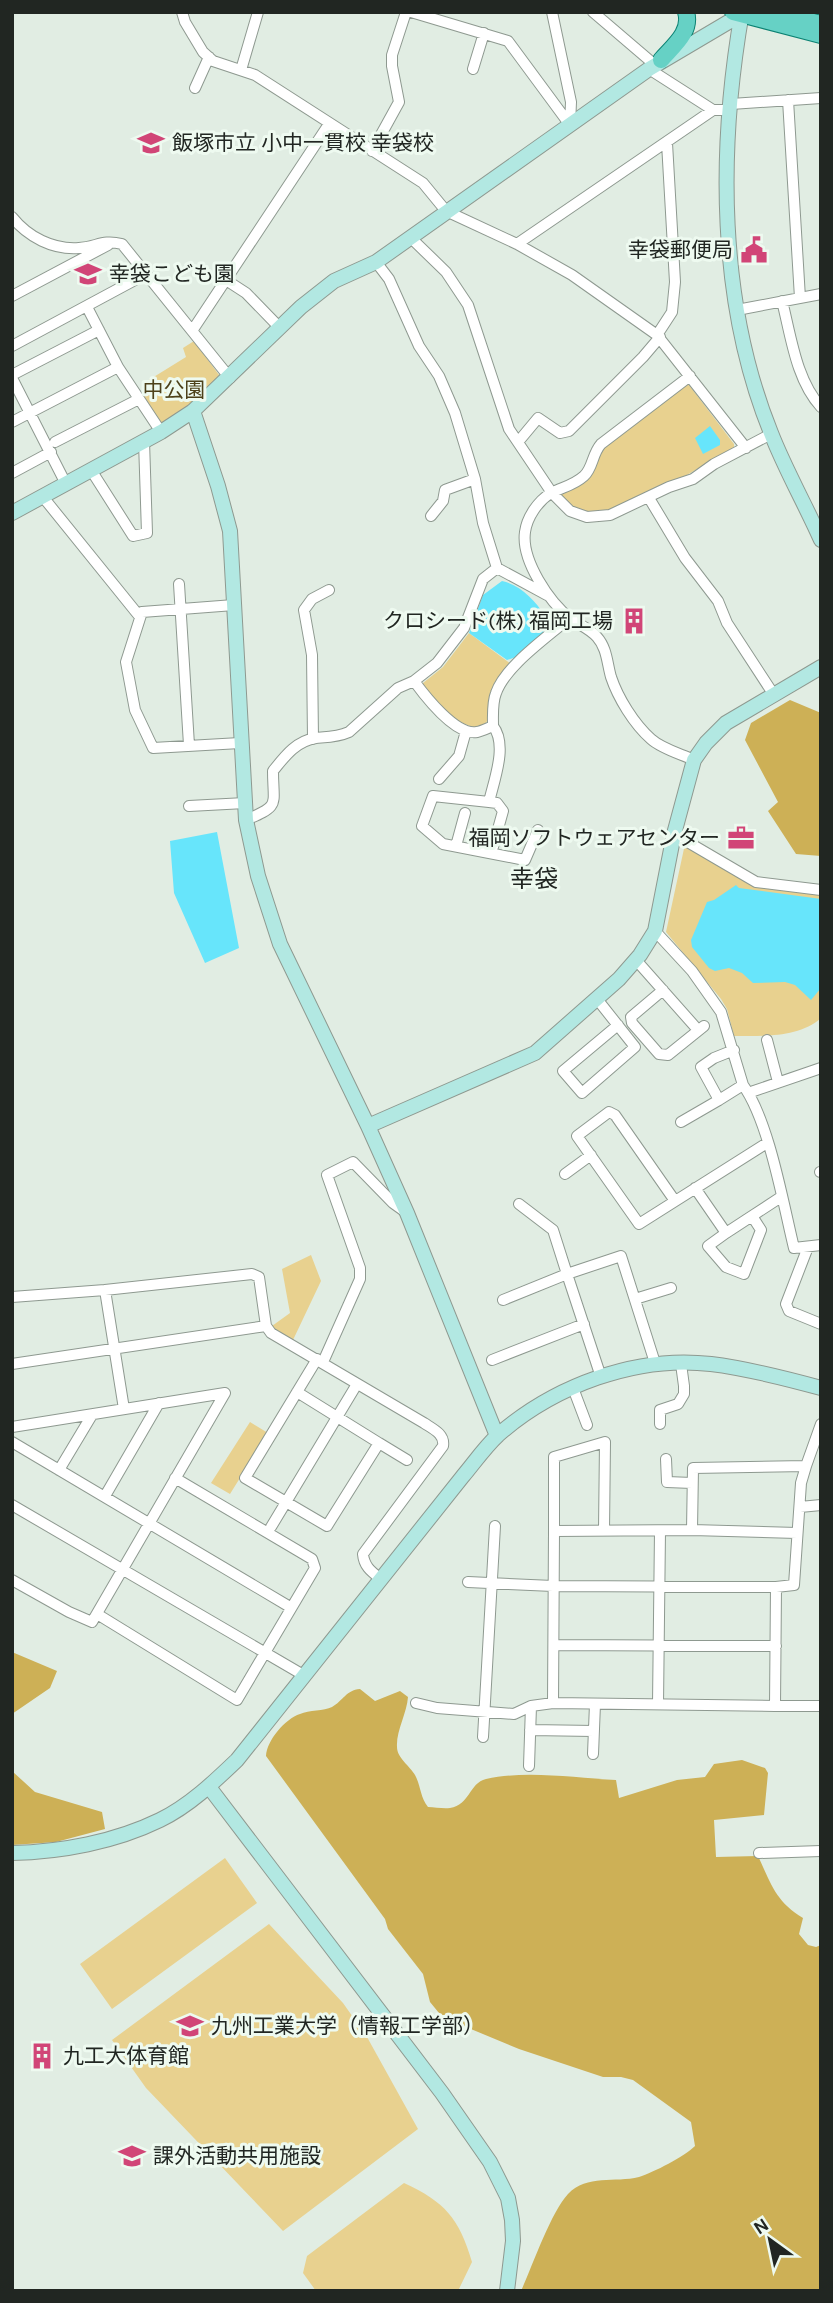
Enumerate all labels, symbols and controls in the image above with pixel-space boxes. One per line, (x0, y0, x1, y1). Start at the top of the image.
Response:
school or university icon: 飯塚市立 小中一貫校 幸袋校 (136, 128, 166, 158)
place label: 飯塚市立 小中一貫校 幸袋校 (172, 131, 434, 155)
public building icon: 幸袋郵便局 (739, 235, 769, 265)
place label: 幸袋郵便局 (628, 238, 733, 262)
school or university icon: 幸袋こども園 (73, 259, 103, 289)
place label: 幸袋こども園 (109, 262, 235, 286)
park label: 中公園 (143, 378, 206, 402)
building icon: クロシード(株) 福岡工場 (619, 606, 649, 636)
place label: クロシード(株) 福岡工場 (383, 609, 613, 633)
office icon: 福岡ソフトウェアセンター (726, 823, 756, 853)
place label: 福岡ソフトウェアセンター (468, 826, 720, 850)
district label: 幸袋 (510, 865, 558, 893)
school or university icon: 九州工業大学（情報工学部） (175, 2011, 205, 2041)
place label: 九州工業大学（情報工学部） (211, 2014, 484, 2038)
building icon: 九工大体育館 (27, 2041, 57, 2071)
place label: 九工大体育館 (63, 2044, 189, 2068)
school or university icon: 課外活動共用施設 (117, 2141, 147, 2171)
place label: 課外活動共用施設 (153, 2144, 321, 2168)
north arrow (735, 2205, 805, 2275)
text: N (750, 2214, 773, 2240)

